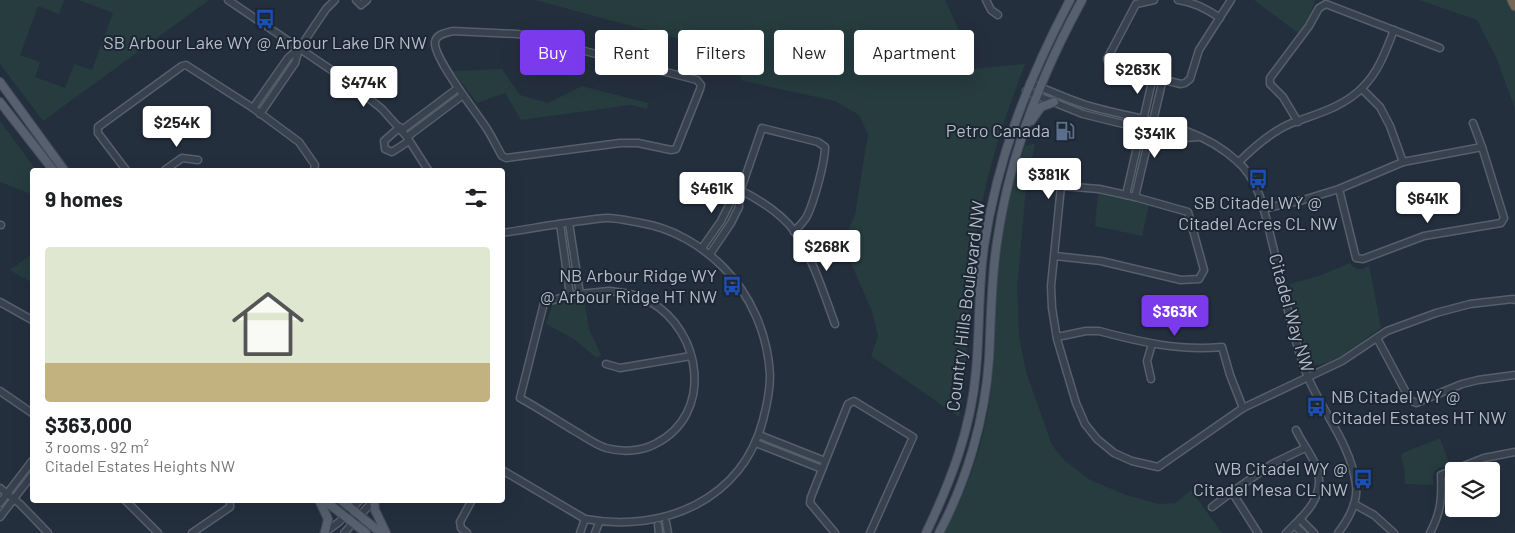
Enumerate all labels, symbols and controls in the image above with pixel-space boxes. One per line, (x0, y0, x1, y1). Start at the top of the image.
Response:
bus stop icon: SB Arbour Lake WY @ Arbour Lake DR NW (254, 8, 276, 30)
chip: Buy (520, 30, 585, 75)
chip: Rent (595, 30, 668, 75)
chip: Filters (678, 30, 764, 75)
chip: New (774, 30, 844, 75)
chip: Apartment (854, 30, 974, 75)
place label: SB Arbour Lake WY @ Arbour Lake DR NW (103, 31, 427, 53)
pin: $263K (1103, 52, 1173, 95)
text: $263K (1115, 59, 1161, 78)
pin: $474K (329, 66, 399, 108)
text: $474K (341, 72, 387, 91)
pin: $254K (142, 106, 212, 148)
text: $254K (154, 112, 200, 131)
pin: $341K (1120, 116, 1190, 159)
place label: Petro Canada (946, 119, 1050, 141)
fuel station icon: Petro Canada (1054, 120, 1076, 142)
text: $341K (1134, 123, 1176, 142)
pin: $381K (1014, 158, 1084, 200)
text: $381K (1028, 164, 1070, 183)
bus stop icon: SB Citadel WY @ Citadel Acres CL NW (1247, 168, 1269, 190)
pin: $461K (677, 172, 747, 214)
text: $461K (691, 178, 734, 197)
pin: $641K (1393, 182, 1463, 224)
icon: filters (462, 184, 490, 212)
text: 9 homes (45, 186, 123, 211)
text: $641K (1407, 188, 1449, 207)
place label: SB Citadel WY @ Citadel Acres CL NW (1178, 191, 1338, 234)
street label: Country Hills Boulevard NW (941, 199, 989, 412)
pin: $268K (792, 230, 862, 272)
text: $268K (804, 236, 850, 255)
street label: Citadel Way NW (1265, 251, 1319, 375)
place label: NB Arbour Ridge WY @ Arbour Ridge HT NW (540, 264, 717, 307)
bus stop icon: NB Arbour Ridge WY @ Arbour Ridge HT NW (721, 275, 743, 297)
icon: home (223, 279, 313, 369)
pin: $363K (1140, 294, 1210, 337)
text: $363K (1152, 301, 1198, 320)
place label: NB Citadel WY @ Citadel Estates HT NW (1331, 385, 1506, 428)
bus stop icon: NB Citadel WY @ Citadel Estates HT NW (1305, 396, 1327, 418)
text: $363,000 (45, 412, 132, 437)
text: 3 rooms · 92 m² (45, 437, 149, 456)
text: Citadel Estates Heights NW (45, 456, 235, 475)
place label: WB Citadel WY @ Citadel Mesa CL NW (1193, 457, 1348, 500)
map controls (1445, 462, 1500, 517)
button: layers (1445, 462, 1500, 517)
bus stop icon: WB Citadel WY @ Citadel Mesa CL NW (1352, 468, 1374, 490)

